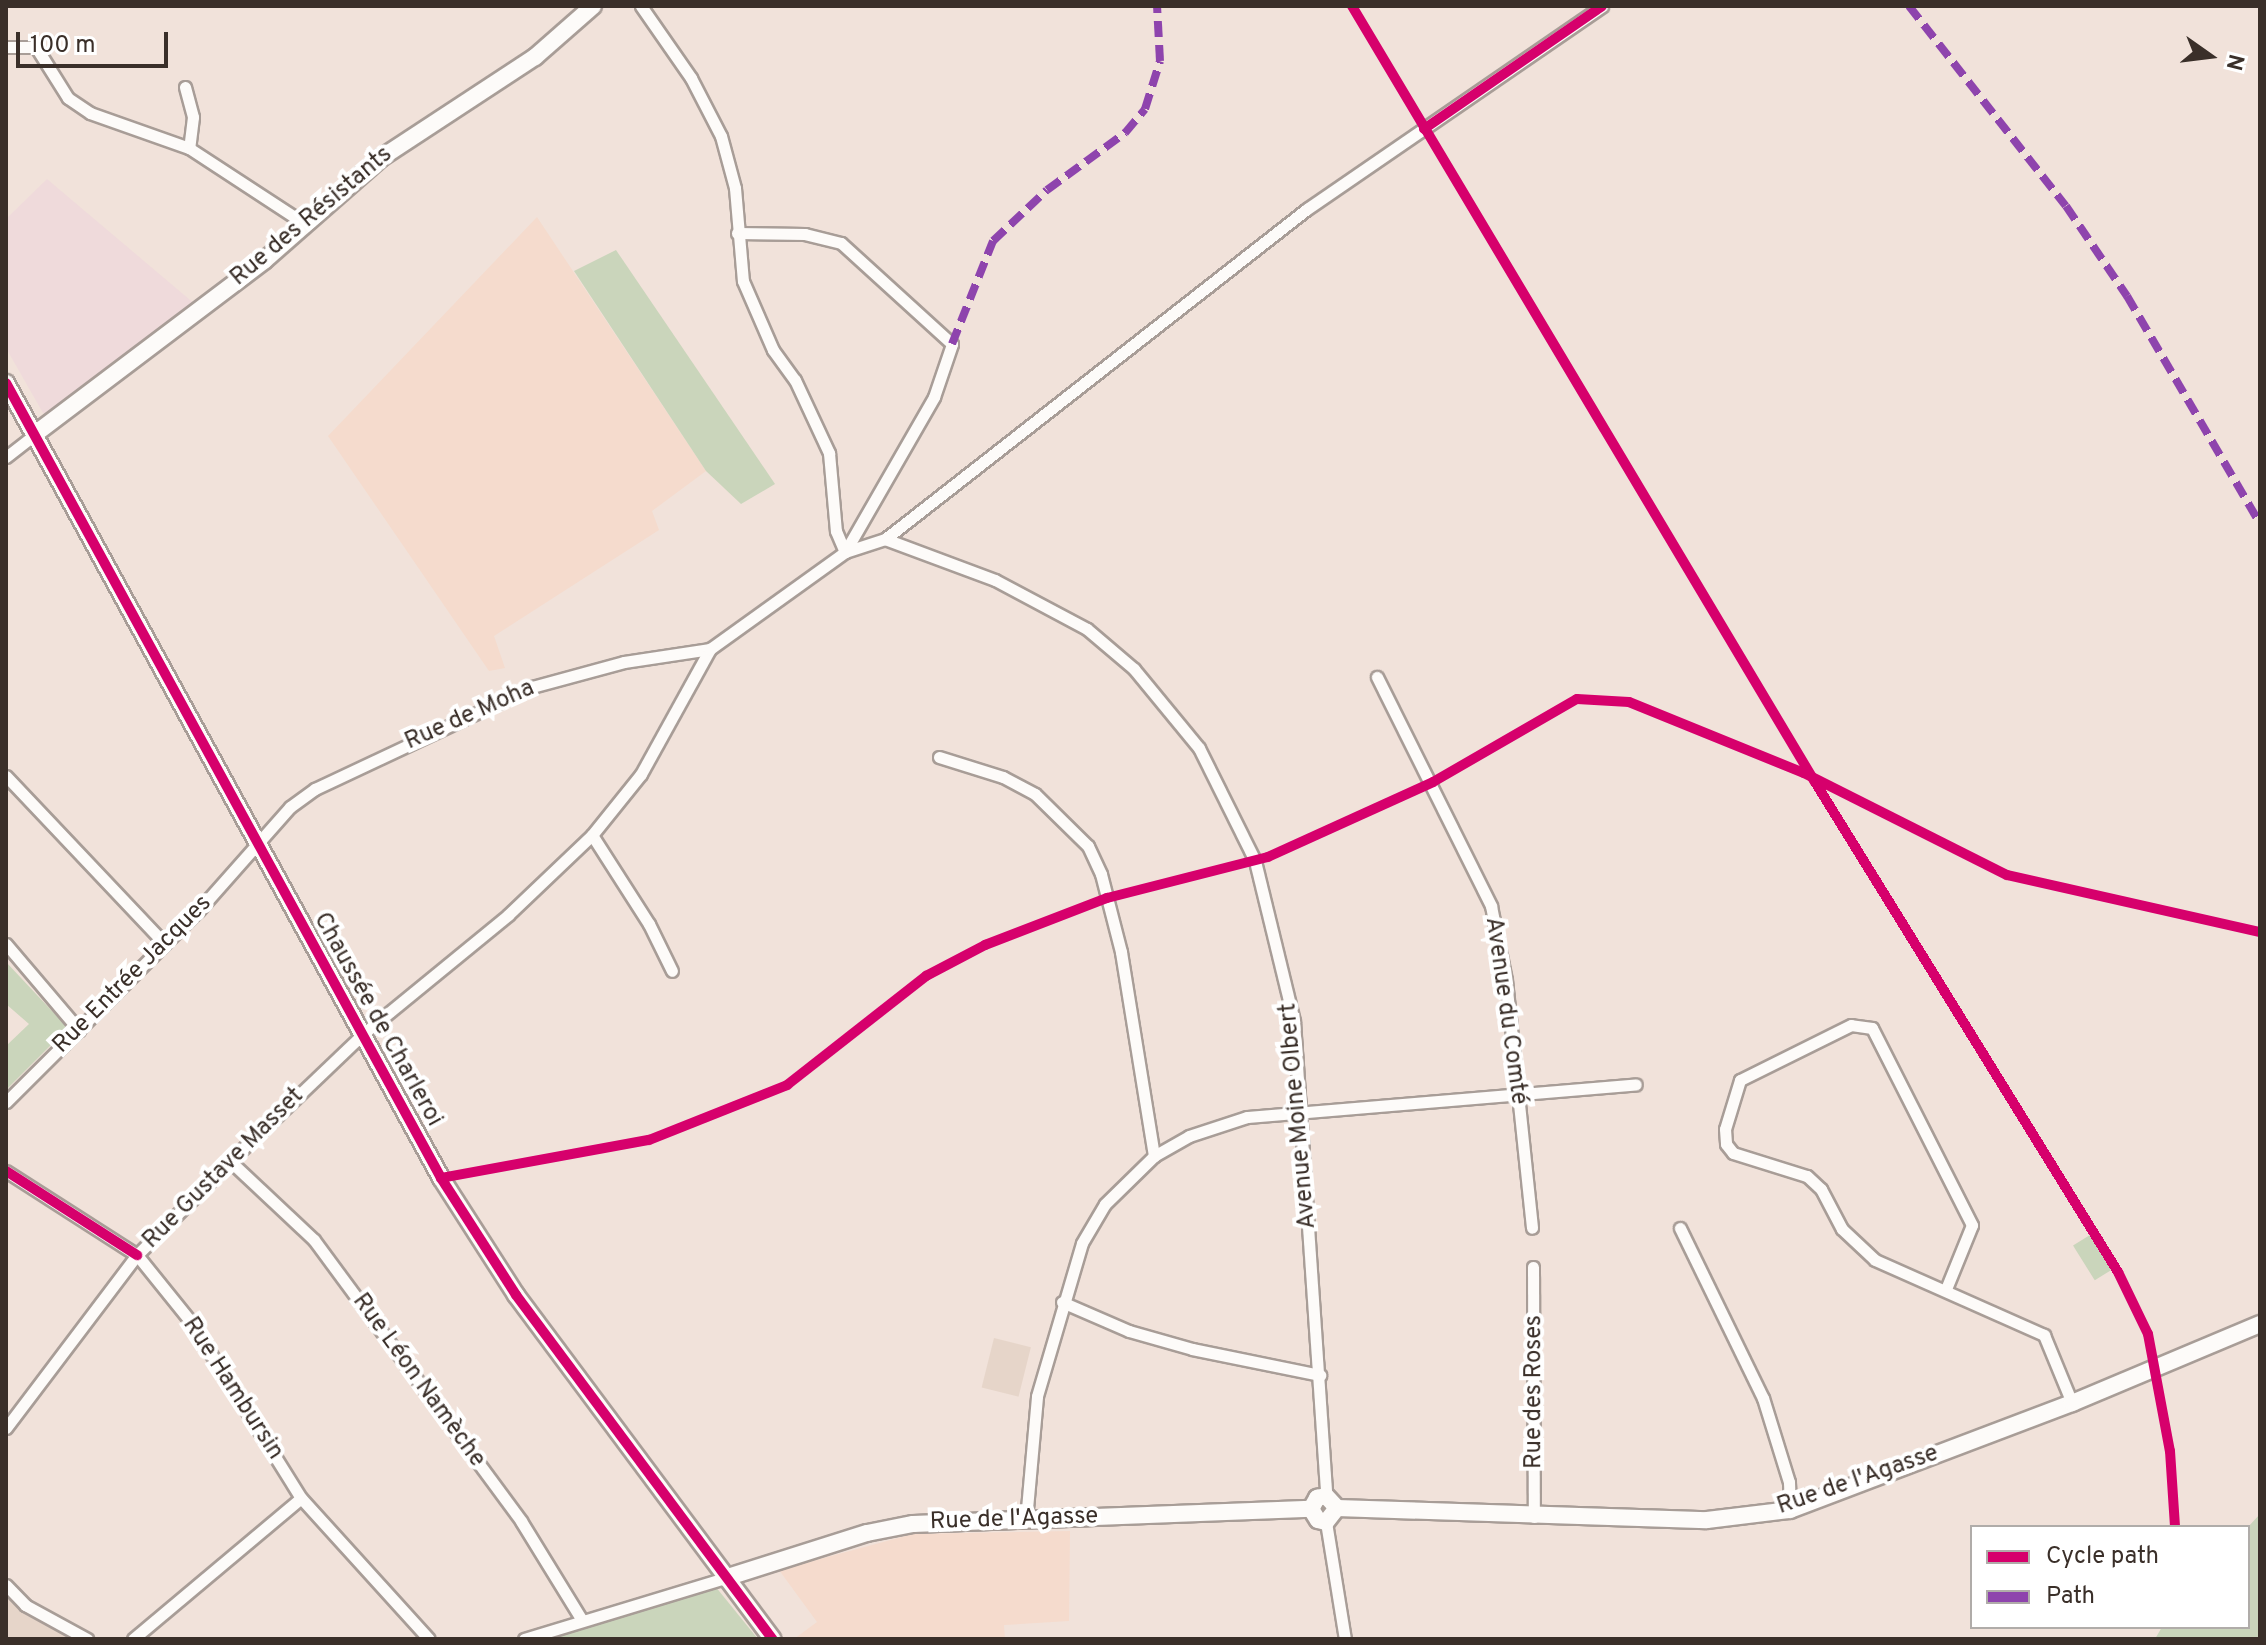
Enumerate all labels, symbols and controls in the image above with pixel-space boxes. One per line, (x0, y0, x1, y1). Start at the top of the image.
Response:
scale bar (20, 16, 172, 66)
north arrow (2170, 16, 2250, 96)
text: 100 m (30, 31, 96, 61)
text: N (2219, 51, 2249, 73)
street label: Rue des Résistants (225, 141, 399, 293)
street label: Rue de Moha (401, 675, 539, 757)
street label: Rue Entrée Jacques (48, 890, 218, 1060)
street label: Chaussée de Charleroi (306, 908, 448, 1132)
street label: Avenue du Comté (1478, 915, 1532, 1107)
street label: Avenue Moine Olbert (1275, 1002, 1323, 1230)
street label: Rue Gustave Masset (137, 1082, 311, 1256)
street label: Rue Léon Namèche (345, 1288, 491, 1474)
street label: Rue Hambursin (175, 1312, 289, 1466)
street label: Rue des Roses (1521, 1315, 1549, 1469)
street label: Rue de l'Agasse (1774, 1440, 1942, 1522)
street label: Rue de l'Agasse (929, 1503, 1099, 1537)
legend (1970, 1525, 2250, 1629)
text: Cycle path (2046, 1542, 2159, 1572)
text: Path (2046, 1582, 2095, 1612)

